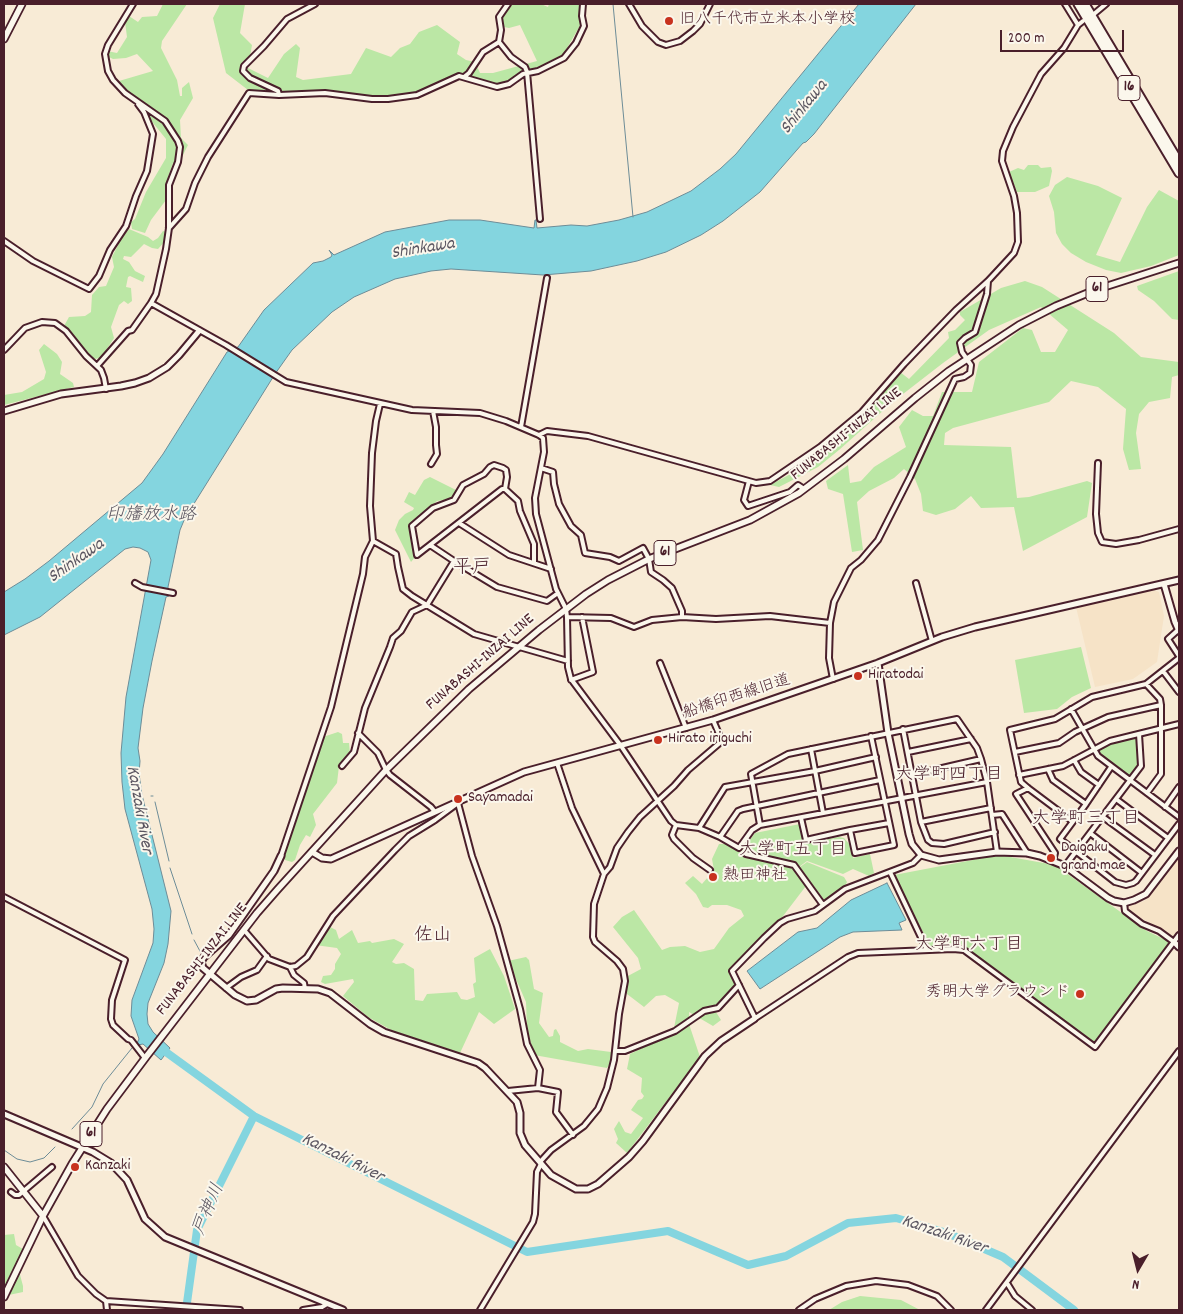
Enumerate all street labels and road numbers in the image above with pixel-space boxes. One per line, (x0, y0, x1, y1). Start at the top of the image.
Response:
road number: 16 (1118, 76, 1140, 100)
road number: 61 (1086, 276, 1108, 302)
street label: FUNABASHI-INZAI LINE (788, 384, 906, 486)
road number: 61 (654, 540, 676, 566)
street label: FUNABASHI-INZAI LINE (423, 611, 539, 715)
street label: 船橋印西線旧道 (681, 672, 793, 724)
street label: FUNABASHI-INZAI LINE (153, 900, 253, 1020)
road number: 61 (80, 1122, 102, 1146)

